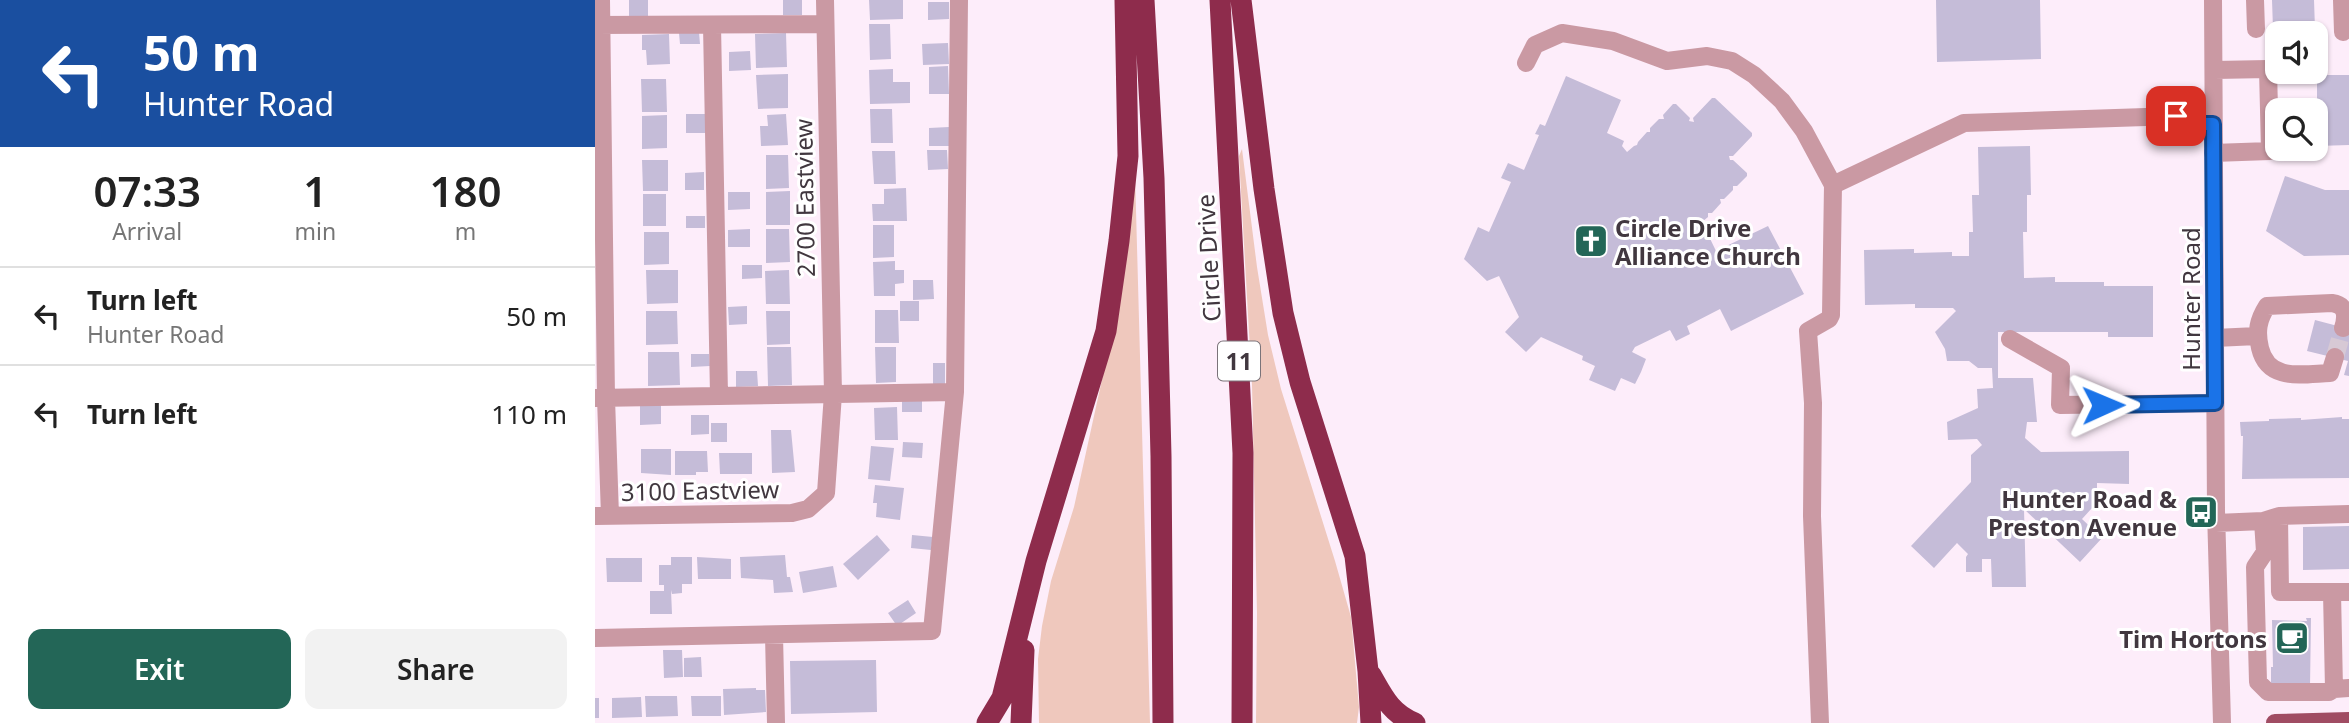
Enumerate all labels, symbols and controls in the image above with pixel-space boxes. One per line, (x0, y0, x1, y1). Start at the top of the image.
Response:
text: 50 m (143, 19, 260, 85)
map controls (2265, 21, 2328, 161)
button: sound (2265, 21, 2328, 84)
icon: left (28, 28, 119, 119)
text: Hunter Road (143, 82, 334, 125)
pin (2146, 86, 2206, 146)
icon: arrive (2157, 97, 2195, 135)
button: search (2265, 98, 2328, 161)
street label: 2700 Eastview (786, 118, 822, 277)
text: 07:33 (93, 162, 201, 219)
text: 1 (303, 162, 327, 219)
text: 180 (430, 162, 502, 219)
street label: Circle Drive (1188, 193, 1228, 323)
place label: Circle Drive Alliance Church (1615, 211, 1801, 272)
text: Arrival (112, 215, 182, 247)
text: min (294, 215, 336, 247)
text: m (455, 215, 476, 247)
church icon: Circle Drive Alliance Church (1572, 222, 1610, 260)
street label: Hunter Road (2174, 227, 2207, 371)
text: Turn left (87, 282, 198, 318)
icon: left (28, 297, 66, 335)
text: 50 m (506, 298, 567, 334)
text: Hunter Road (87, 318, 225, 350)
road number: 11 (1218, 342, 1260, 380)
position arrow (2066, 368, 2140, 442)
icon: left (28, 395, 66, 433)
text: Turn left (87, 396, 198, 432)
text: 110 m (491, 396, 567, 432)
street label: 3100 Eastview (621, 472, 780, 508)
place label: Hunter Road & Preston Avenue (1988, 482, 2177, 543)
bus stop icon: Hunter Road & Preston Avenue (2182, 493, 2220, 531)
cafe icon: Tim Hortons (2273, 619, 2311, 657)
place label: Tim Hortons (2119, 622, 2267, 655)
button: Exit (28, 629, 291, 709)
button: Share (305, 629, 567, 709)

